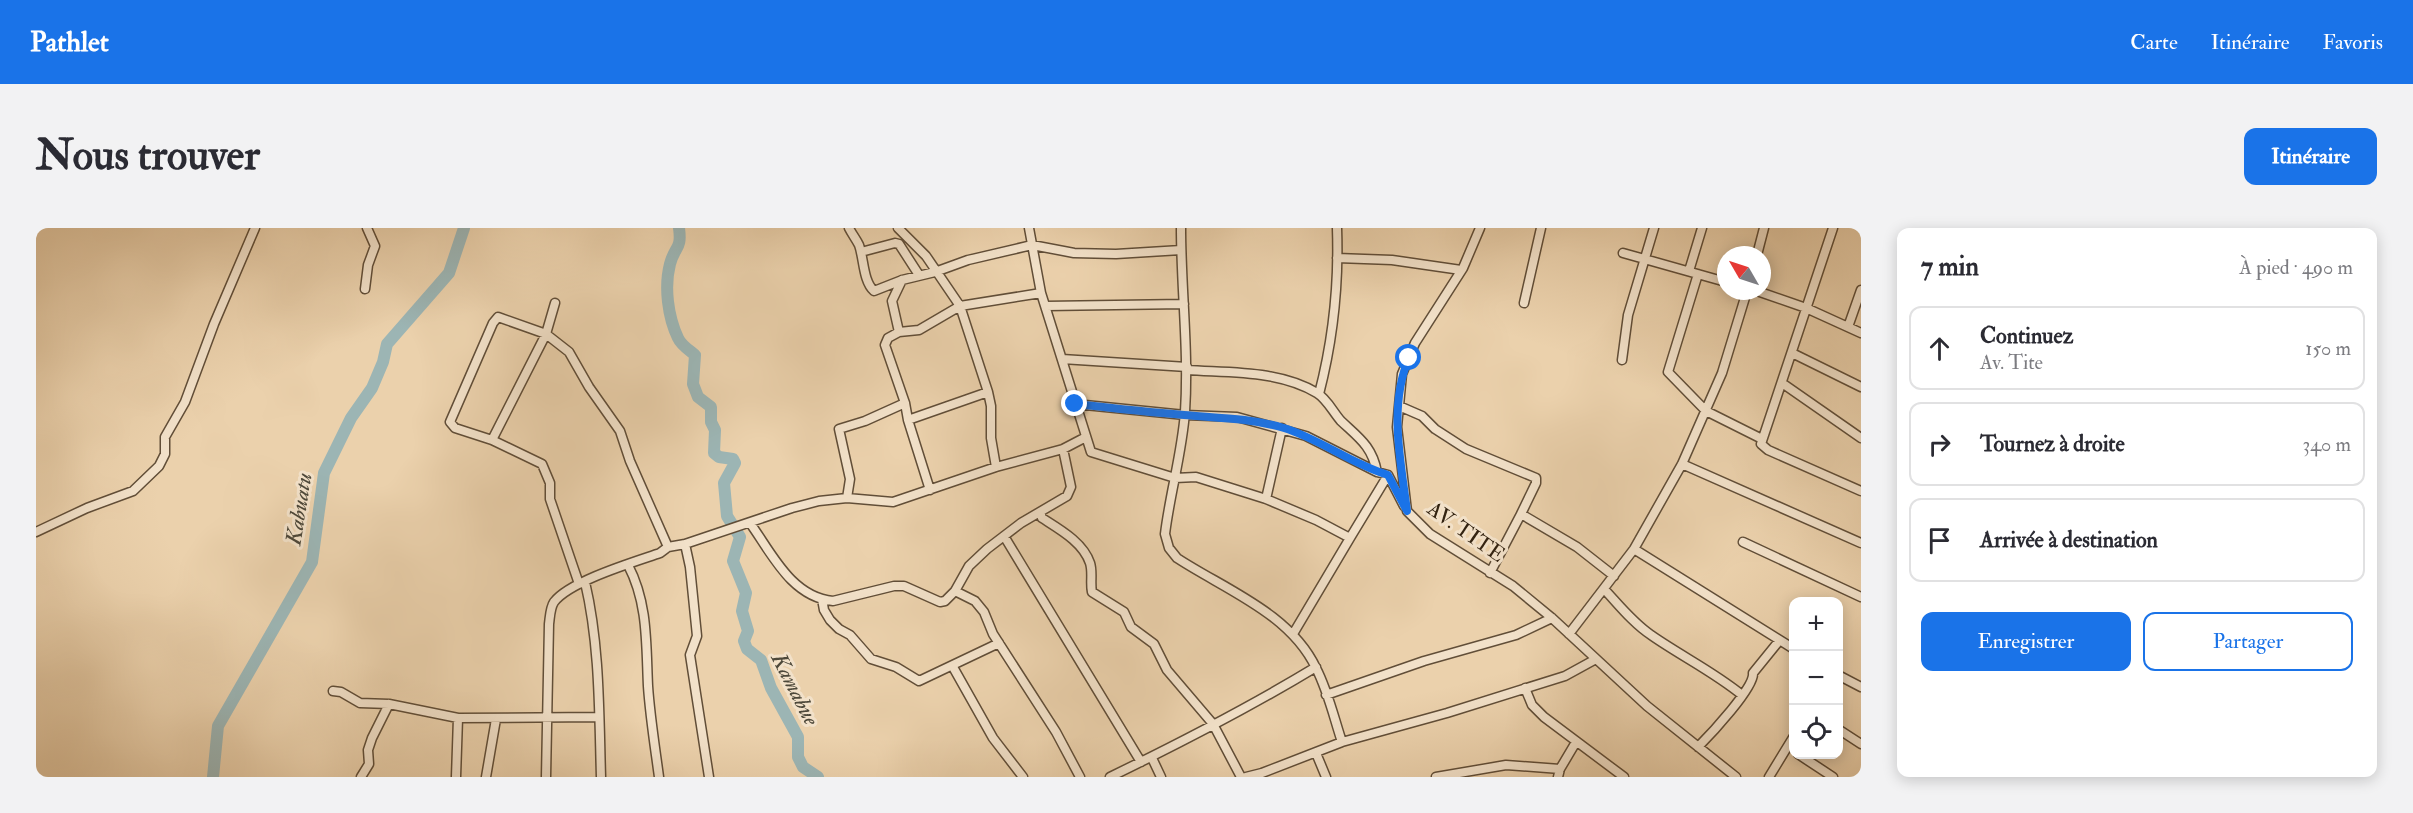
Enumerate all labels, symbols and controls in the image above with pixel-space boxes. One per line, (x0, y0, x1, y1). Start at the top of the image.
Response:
text: Pathlet (30, 25, 109, 60)
text: Carte (2130, 29, 2178, 56)
text: Itinéraire (2211, 29, 2289, 56)
text: Favoris (2322, 29, 2383, 56)
button: Itinéraire (2244, 128, 2377, 185)
text: Nous trouver (36, 130, 260, 182)
north arrow (1717, 246, 1771, 300)
text: 7 min (1921, 251, 1979, 283)
text: À pied · 490 m (2239, 255, 2353, 280)
text: Continuez (1980, 322, 2073, 350)
icon: ahead (1923, 332, 1956, 365)
text: 150 m (2305, 336, 2351, 361)
route start (1395, 344, 1421, 370)
text: Av. Tite (1980, 350, 2043, 375)
route end (1061, 390, 1087, 416)
icon: right (1923, 428, 1956, 461)
text: Tournez à droite (1980, 430, 2125, 458)
text: 340 m (2303, 432, 2351, 457)
water label: Kabuatu (279, 471, 319, 548)
street label: AV. TITE (1421, 495, 1510, 569)
icon: arrive (1923, 524, 1956, 557)
text: Arrivée à destination (1980, 526, 2158, 554)
map controls (1789, 597, 1843, 759)
button: + (1789, 597, 1843, 651)
button: Enregistrer (1921, 612, 2131, 671)
button: Partager (2143, 612, 2353, 671)
water label: Kamabue (764, 647, 825, 731)
button: − (1789, 651, 1843, 705)
button: locate (1789, 705, 1843, 759)

